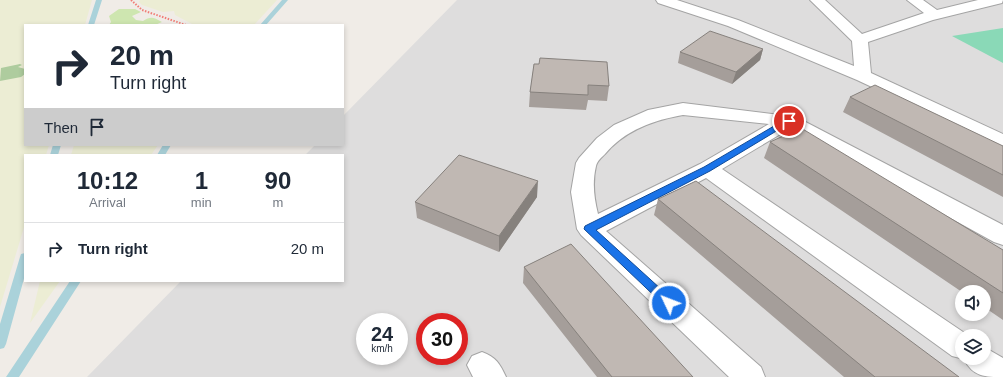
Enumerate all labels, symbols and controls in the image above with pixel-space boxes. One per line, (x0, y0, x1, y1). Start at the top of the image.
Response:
icon: right (44, 40, 96, 92)
text: 20 m (110, 40, 174, 71)
text: Turn right (110, 73, 186, 93)
pin (772, 104, 806, 138)
icon: arrive (778, 110, 800, 132)
icon: arrive (86, 116, 108, 138)
text: Then (44, 119, 78, 136)
text: 10:12 (77, 167, 138, 194)
text: 1 (195, 167, 208, 194)
text: 90 (265, 167, 291, 194)
text: Arrival (89, 195, 126, 210)
text: min (191, 195, 212, 210)
text: m (272, 195, 283, 210)
icon: right (44, 238, 66, 260)
text: Turn right (78, 240, 148, 257)
text: 20 m (291, 240, 324, 257)
position arrow (648, 282, 690, 324)
map controls (955, 285, 991, 365)
button: sound (955, 285, 991, 321)
speed limit sign: 30 (416, 313, 468, 365)
text: 24 (371, 323, 393, 345)
button: layers (955, 329, 991, 365)
text: km/h (371, 343, 393, 354)

